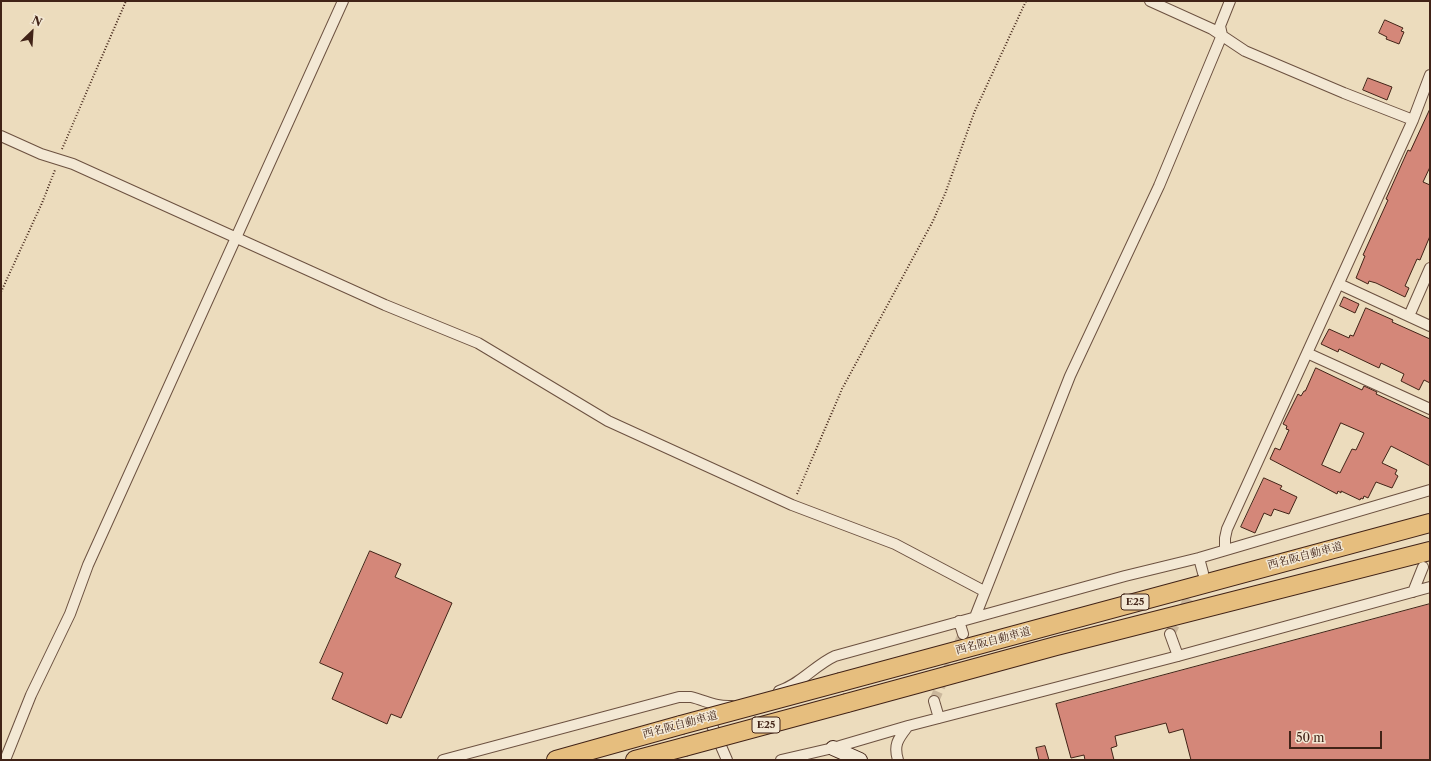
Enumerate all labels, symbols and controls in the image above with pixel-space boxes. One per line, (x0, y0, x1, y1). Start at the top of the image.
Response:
north arrow (12, 12, 52, 52)
text: N (30, 13, 44, 29)
street label: 西名阪自動車道 (1266, 540, 1344, 572)
road number: E25 (1121, 594, 1149, 610)
street label: 西名阪自動車道 (954, 625, 1032, 657)
street label: 西名阪自動車道 (641, 709, 719, 741)
road number: E25 (752, 717, 780, 733)
scale bar (1291, 723, 1384, 749)
text: 50 m (1296, 730, 1325, 745)

